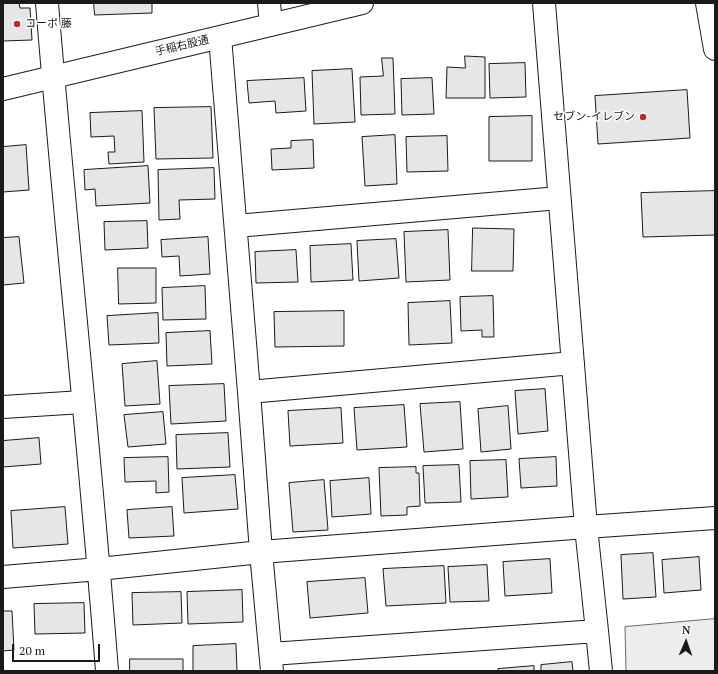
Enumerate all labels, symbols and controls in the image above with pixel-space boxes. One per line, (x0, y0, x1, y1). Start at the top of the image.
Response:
place label: コーポ 藤 (25, 17, 72, 31)
marker: コーポ 藤 (12, 19, 22, 29)
street label: 手稲右股通 (154, 33, 210, 59)
place label: セブン-イレブン (553, 110, 635, 124)
marker: セブン-イレブン (638, 112, 648, 122)
north arrow (666, 622, 706, 662)
text: N (682, 623, 691, 637)
scale bar (14, 636, 102, 662)
text: 20 m (19, 643, 45, 658)

